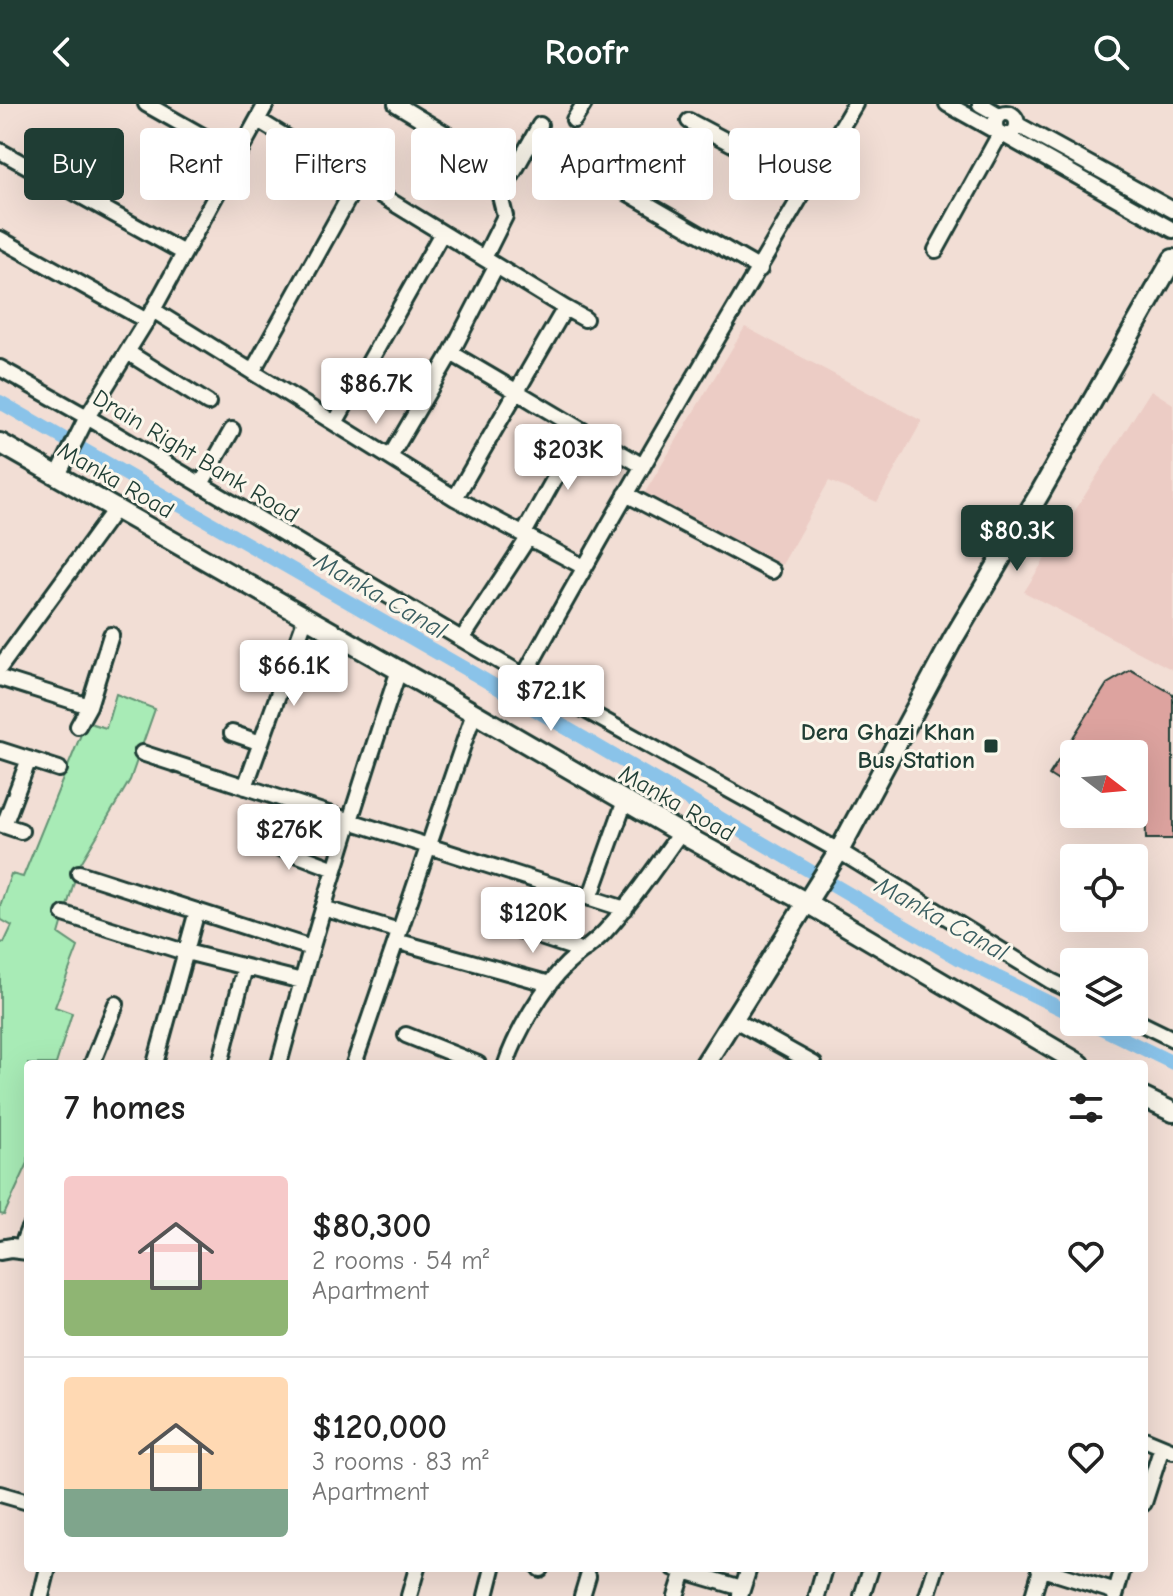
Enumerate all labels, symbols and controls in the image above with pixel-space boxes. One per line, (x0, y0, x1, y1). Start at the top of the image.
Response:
icon: back (40, 30, 84, 74)
icon: search (1089, 30, 1133, 74)
text: Roofr (544, 32, 629, 73)
chip: Buy (24, 128, 124, 200)
chip: Rent (140, 128, 250, 200)
chip: Filters (266, 128, 395, 200)
chip: New (411, 128, 516, 200)
chip: Apartment (532, 128, 713, 200)
chip: House (729, 128, 860, 200)
pin: $86.7K (311, 358, 441, 426)
text: $86.7K (339, 369, 413, 399)
street label: Drain Right Bank Road (88, 383, 304, 529)
pin: $203K (512, 424, 624, 492)
text: $203K (533, 435, 603, 465)
street label: Manka Road (53, 436, 179, 524)
pin: $80.3K (952, 505, 1082, 573)
text: $80.3K (979, 516, 1055, 546)
water label: Manka Canal (308, 546, 452, 646)
pin: $66.1K (229, 640, 359, 708)
text: $66.1K (258, 651, 330, 681)
pin: $72.1K (486, 665, 616, 733)
text: $72.1K (516, 676, 586, 706)
place label: Dera Ghazi Khan Bus Station (801, 718, 975, 774)
marker: Dera Ghazi Khan Bus Station (982, 737, 1000, 755)
north arrow (1060, 740, 1148, 828)
map controls (1060, 740, 1148, 1036)
street label: Manka Road (614, 759, 740, 847)
pin: $276K (233, 804, 345, 872)
text: $276K (255, 815, 323, 845)
button: locate (1060, 844, 1148, 932)
water label: Manka Canal (869, 870, 1013, 968)
pin: $120K (477, 887, 589, 955)
text: $120K (499, 898, 567, 928)
button: layers (1060, 948, 1148, 1036)
icon: filters (1064, 1086, 1108, 1130)
text: 7 homes (64, 1088, 185, 1128)
text: $80,300 (312, 1206, 431, 1246)
icon: home (128, 1208, 224, 1304)
icon: heart (1064, 1234, 1108, 1278)
text: 2 rooms · 54 m² (312, 1246, 489, 1276)
text: Apartment (312, 1276, 428, 1306)
text: $120,000 (312, 1407, 447, 1447)
icon: home (128, 1409, 224, 1505)
icon: heart (1064, 1435, 1108, 1479)
text: 3 rooms · 83 m² (312, 1447, 489, 1477)
text: Apartment (312, 1477, 428, 1507)

